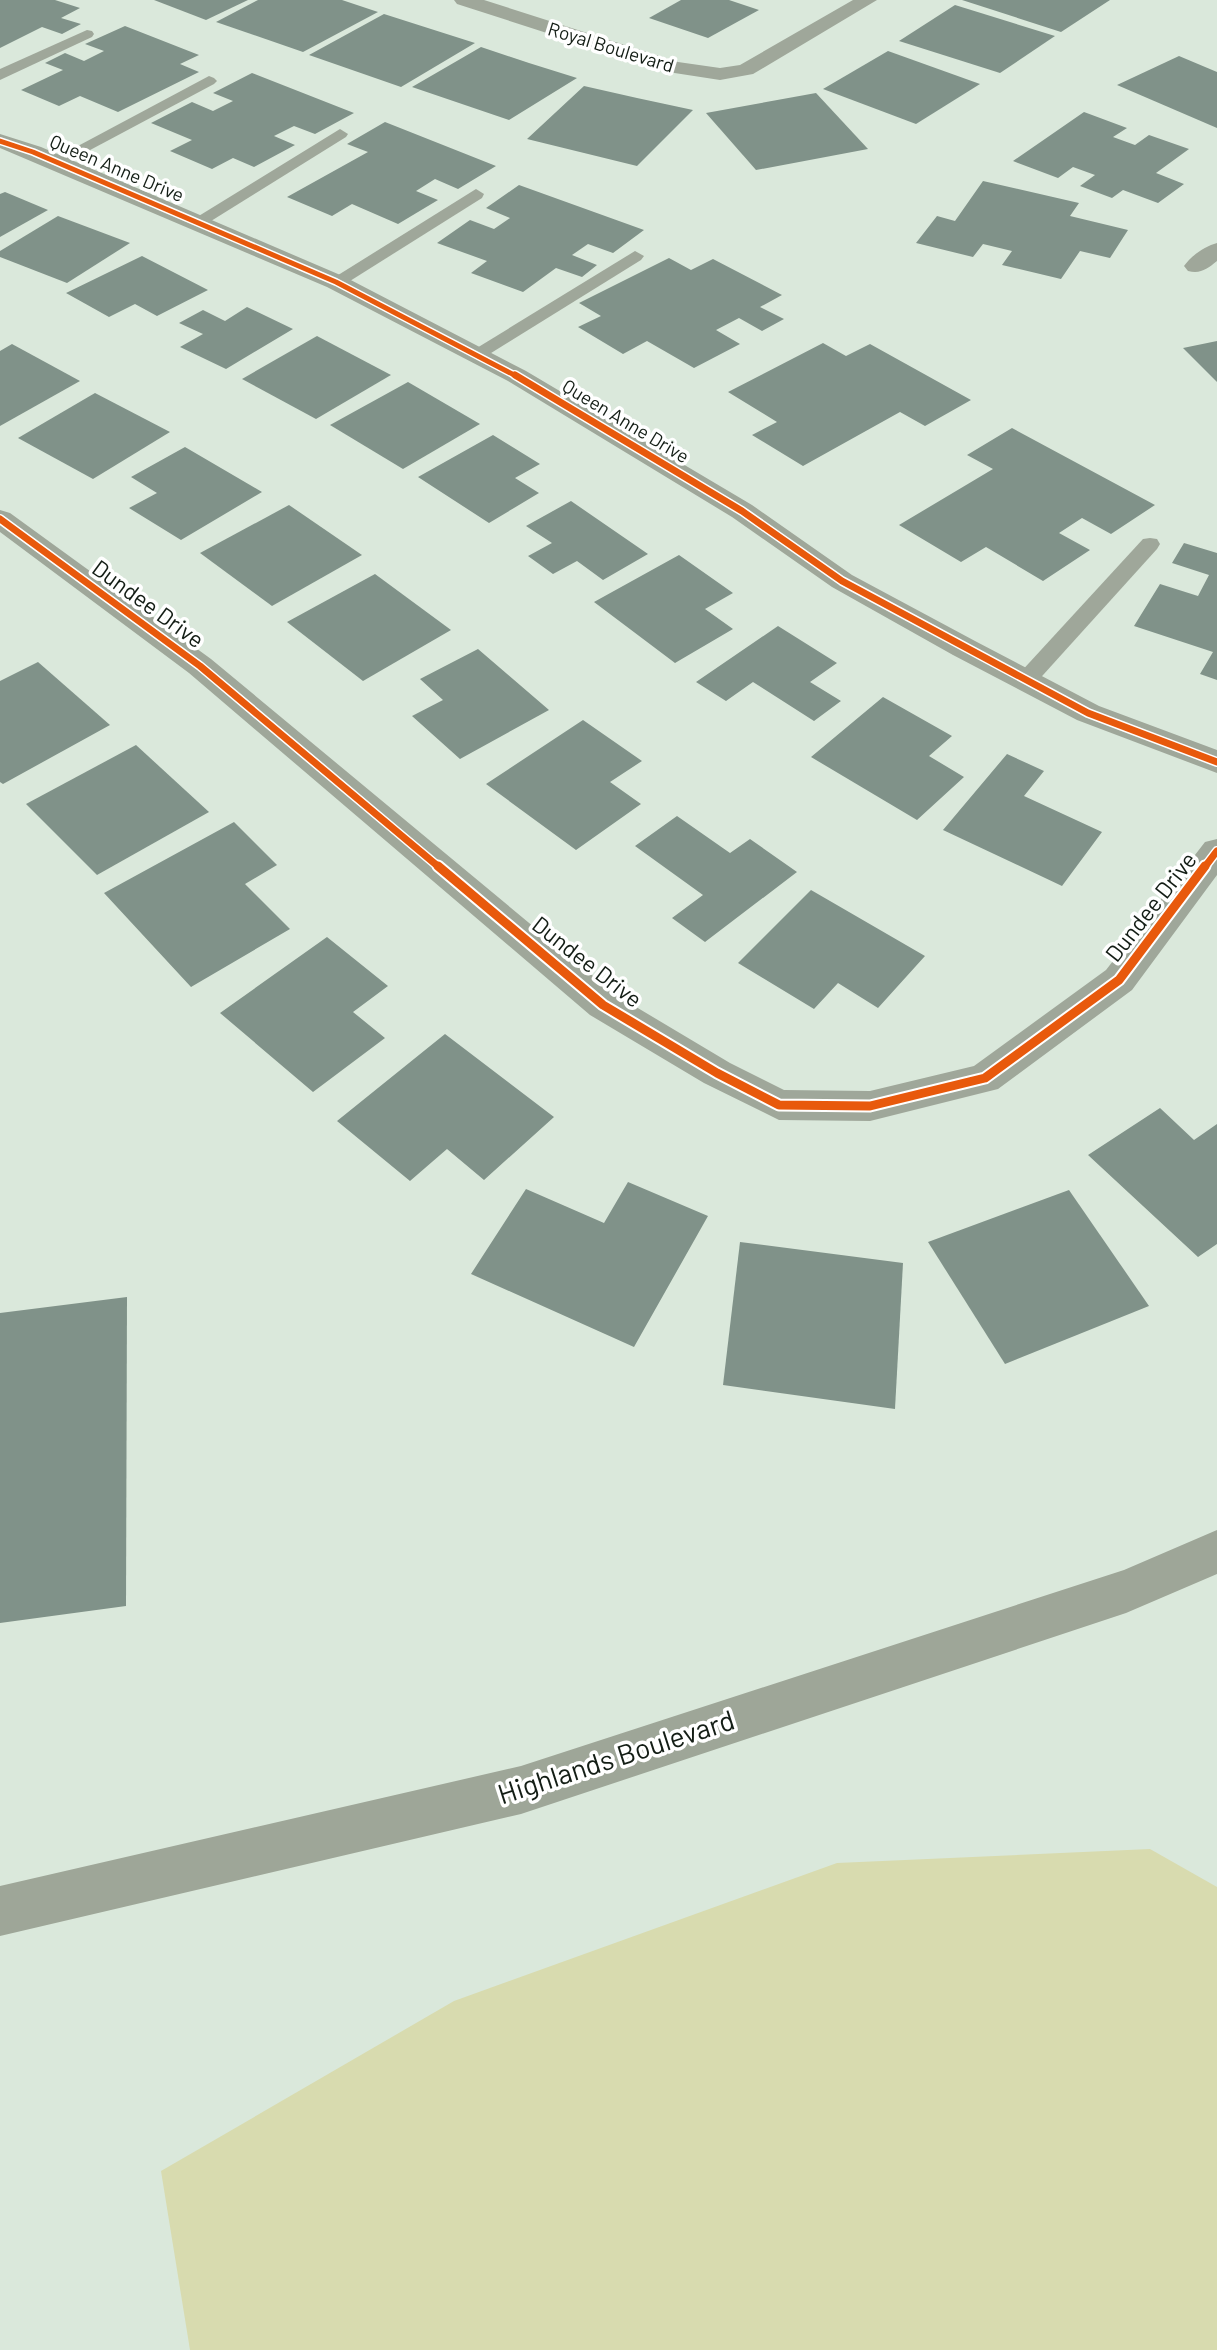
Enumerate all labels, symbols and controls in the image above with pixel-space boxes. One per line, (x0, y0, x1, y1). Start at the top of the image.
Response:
street label: Royal Boulevard (545, 16, 677, 77)
street label: Queen Anne Drive (47, 129, 188, 206)
street label: Queen Anne Drive (559, 374, 694, 467)
street label: Dundee Drive (87, 553, 210, 653)
street label: Dundee Drive (1099, 846, 1202, 967)
street label: Dundee Drive (527, 910, 648, 1013)
street label: Highlands Boulevard (493, 1702, 738, 1810)

